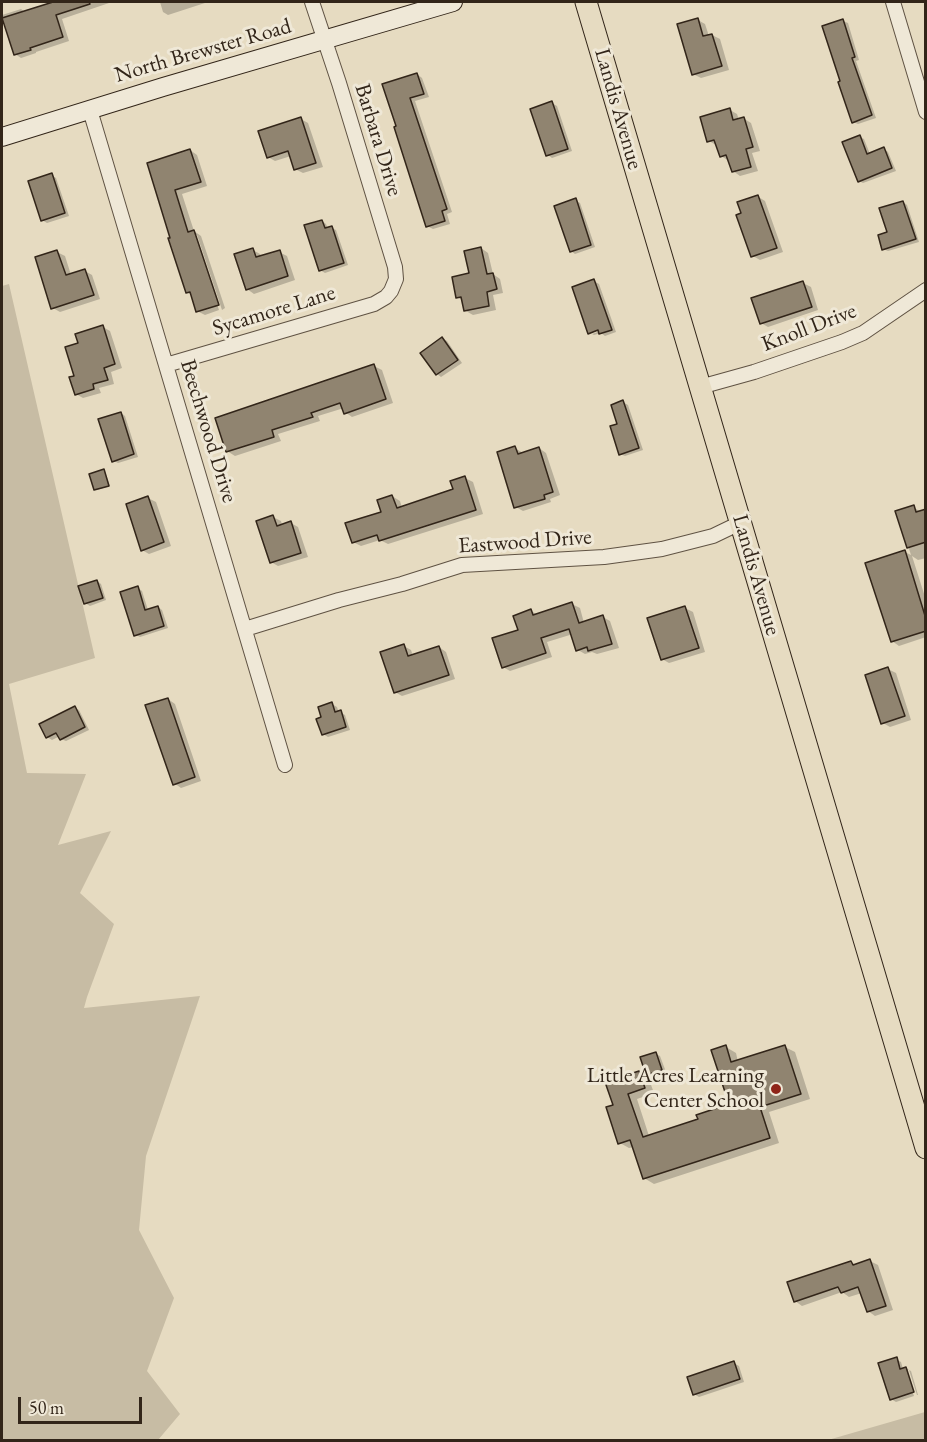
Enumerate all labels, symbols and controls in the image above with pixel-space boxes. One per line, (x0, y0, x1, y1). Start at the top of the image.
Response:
street label: North Brewster Road (112, 13, 294, 89)
street label: Landis Avenue (588, 46, 648, 172)
street label: Barbara Drive (348, 81, 408, 199)
street label: Sycamore Lane (209, 280, 339, 342)
street label: Knoll Drive (758, 298, 860, 358)
street label: Beechwood Drive (174, 356, 242, 506)
street label: Landis Avenue (726, 512, 786, 638)
street label: Eastwood Drive (458, 524, 592, 560)
place label: Little Acres Learning Center School (587, 1063, 764, 1114)
marker: Little Acres Learning Center School (769, 1082, 783, 1096)
scale bar (21, 1385, 146, 1423)
text: 50 m (29, 1396, 64, 1419)

